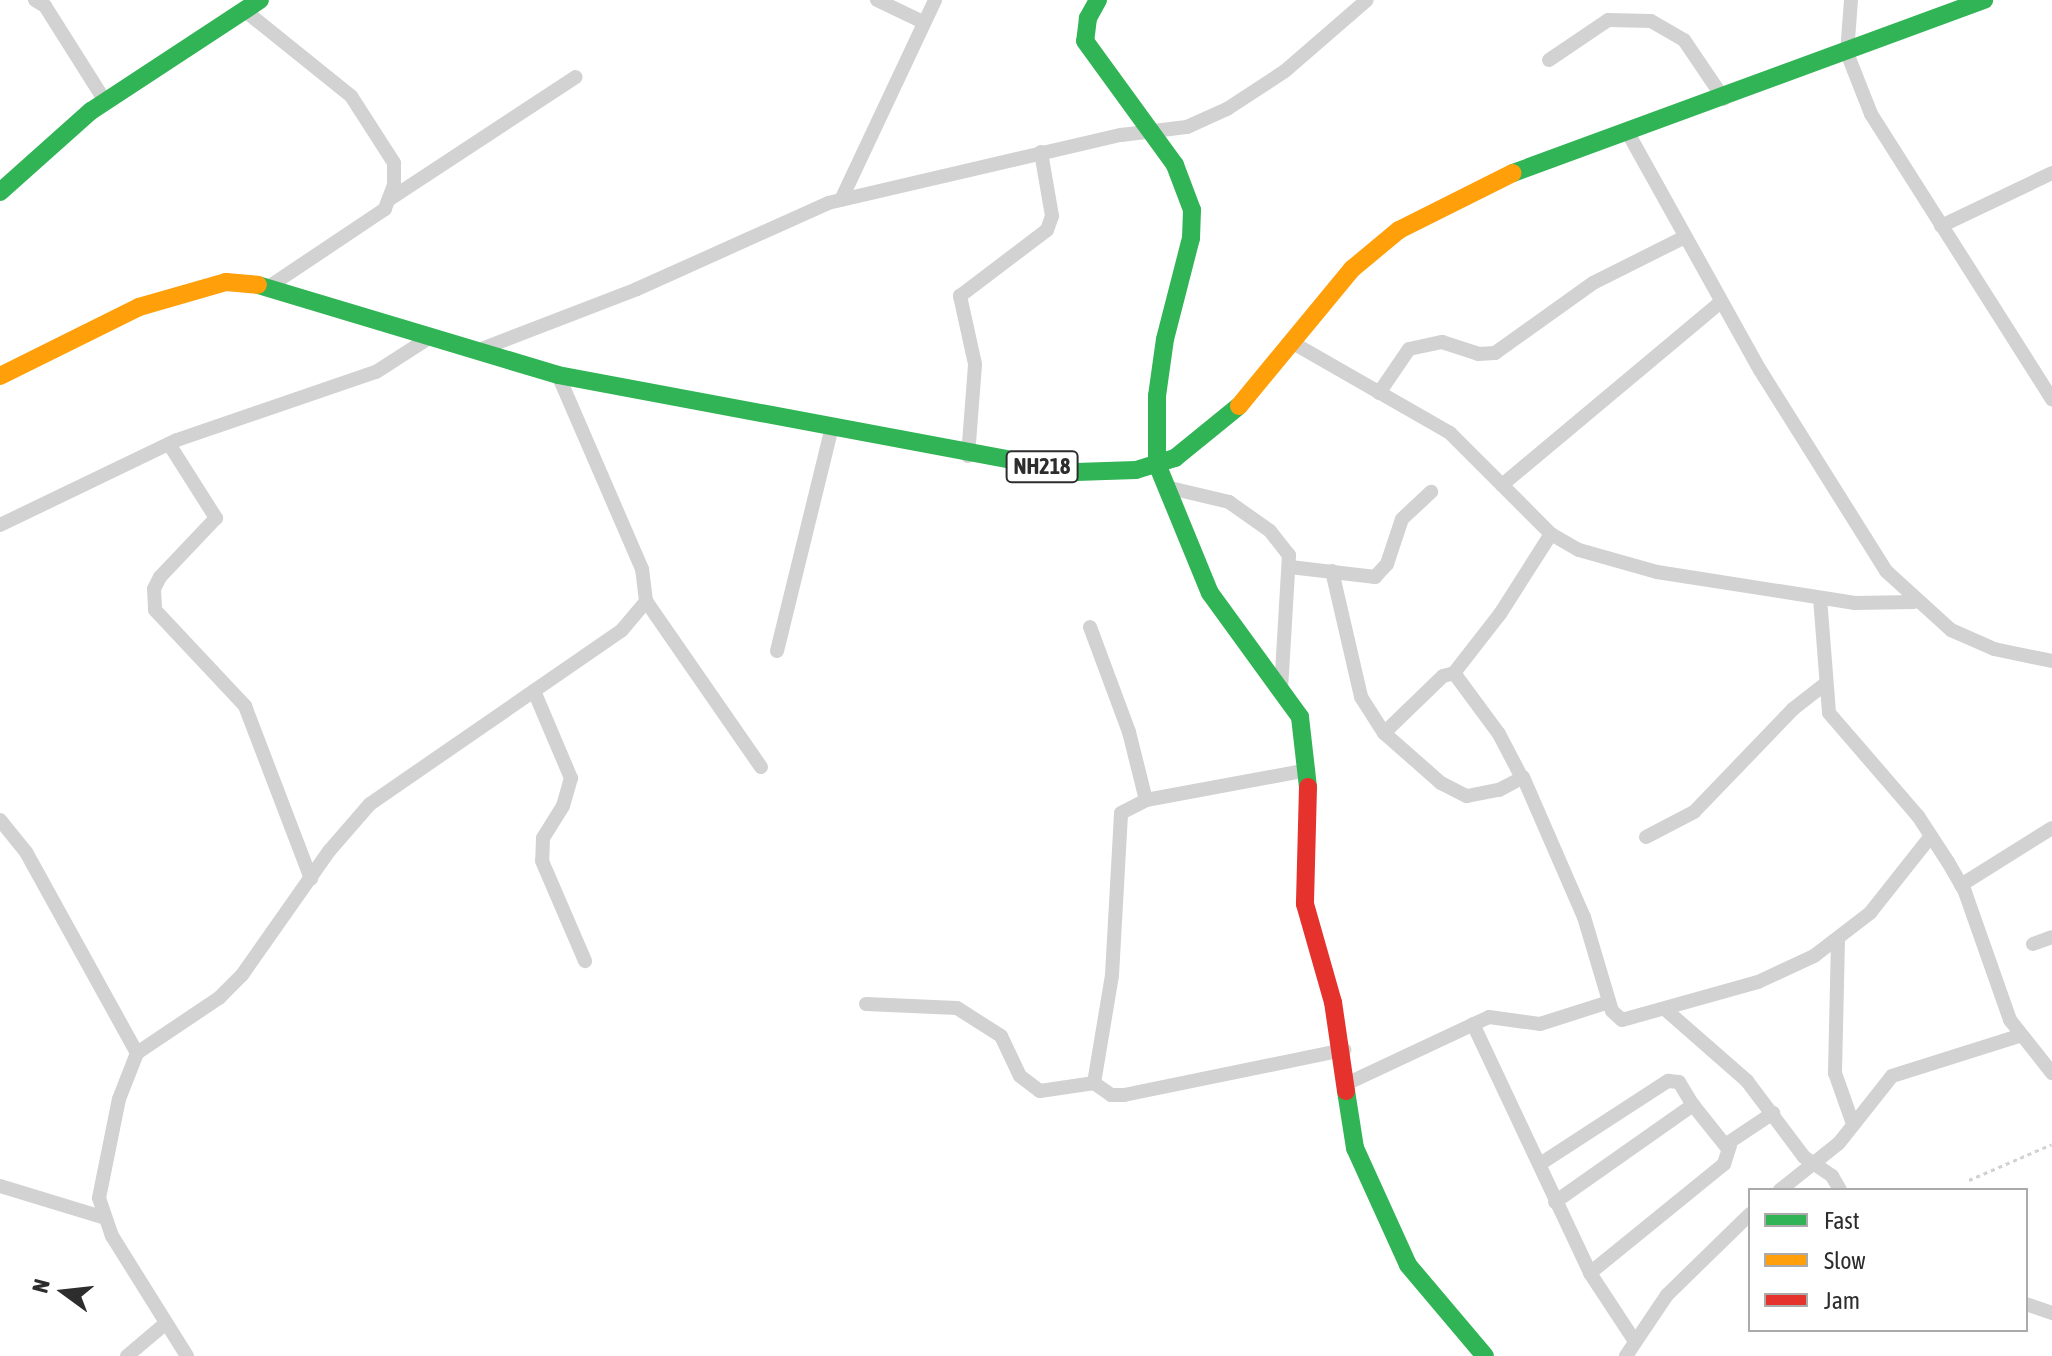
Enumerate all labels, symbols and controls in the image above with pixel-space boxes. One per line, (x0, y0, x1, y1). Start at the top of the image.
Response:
road number: NH218 (1004, 449, 1080, 485)
legend (1748, 1188, 2028, 1332)
text: Fast (1824, 1207, 1860, 1234)
text: Slow (1824, 1247, 1866, 1274)
north arrow (24, 1252, 104, 1332)
text: N (27, 1276, 55, 1295)
text: Jam (1824, 1287, 1860, 1314)

